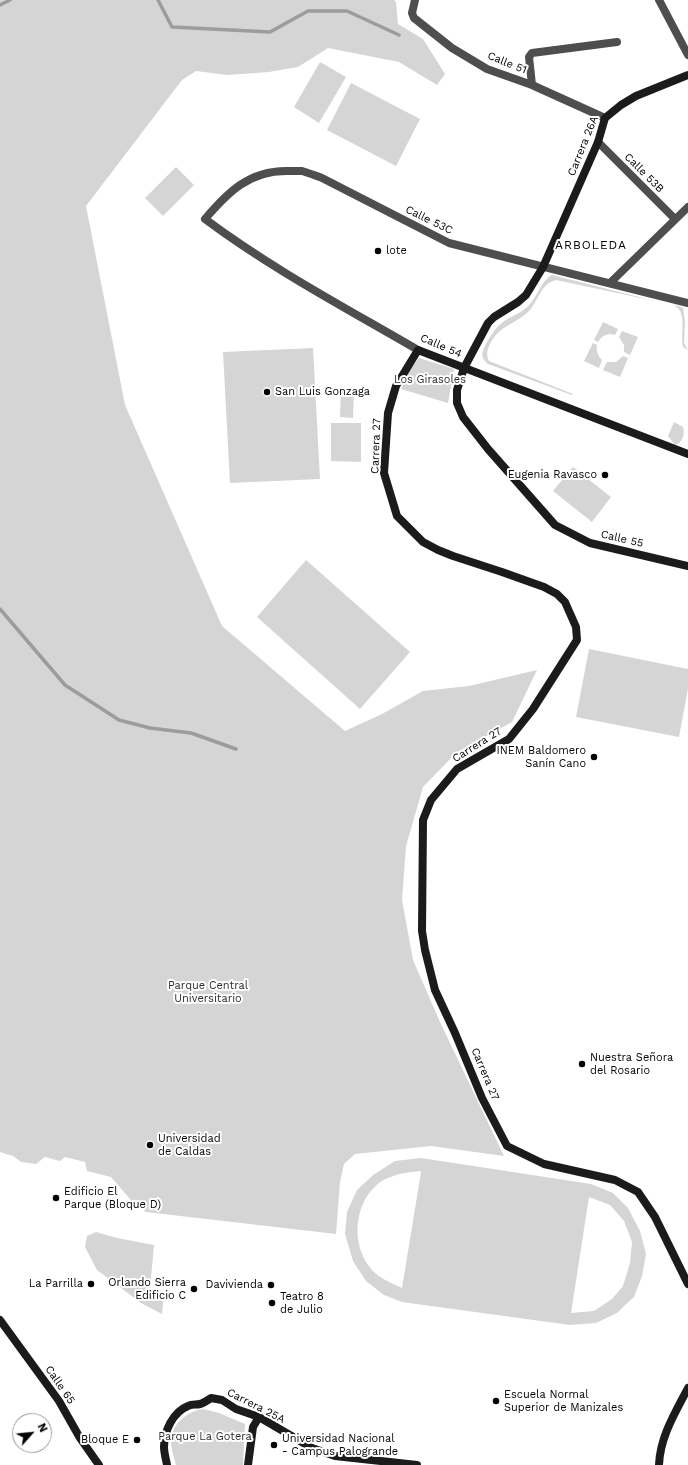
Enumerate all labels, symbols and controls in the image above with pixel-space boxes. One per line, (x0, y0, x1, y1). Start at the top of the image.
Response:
street label: Calle 51 (485, 49, 529, 77)
street label: Carrera 26A (565, 114, 601, 178)
street label: Calle 53B (621, 150, 667, 196)
street label: Calle 53C (403, 203, 455, 237)
district label: ARBOLEDA (555, 238, 627, 252)
place label: lote (386, 244, 407, 258)
marker: lote (373, 246, 383, 256)
street label: Calle 54 (418, 331, 464, 361)
park label: Los Girasoles (394, 373, 466, 387)
place label: San Luis Gonzaga (275, 385, 370, 399)
marker: San Luis Gonzaga (262, 387, 272, 397)
street label: Carrera 27 (368, 418, 384, 474)
place label: Eugenia Ravasco (508, 468, 597, 482)
marker: Eugenia Ravasco (600, 470, 610, 480)
street label: Calle 55 (599, 528, 645, 550)
street label: Carrera 27 (450, 725, 504, 765)
place label: INEM Baldomero Sanín Cano (496, 744, 586, 770)
marker: INEM Baldomero Sanín Cano (589, 752, 599, 762)
park label: Parque Central Universitario (168, 979, 248, 1005)
street label: Carrera 27 (468, 1046, 502, 1102)
place label: Nuestra Señora del Rosario (590, 1051, 673, 1077)
marker: Nuestra Señora del Rosario (577, 1059, 587, 1069)
place label: Universidad de Caldas (158, 1132, 221, 1158)
marker: Universidad de Caldas (145, 1140, 155, 1150)
place label: Edificio El Parque (Bloque D) (64, 1185, 161, 1211)
marker: Edificio El Parque (Bloque D) (51, 1193, 61, 1203)
place label: Orlando Sierra Edificio C (108, 1276, 186, 1302)
place label: La Parrilla (29, 1277, 83, 1291)
place label: Davivienda (205, 1278, 263, 1292)
marker: La Parrilla (86, 1279, 96, 1289)
marker: Davivienda (266, 1280, 276, 1290)
marker: Orlando Sierra Edificio C (189, 1284, 199, 1294)
place label: Teatro 8 de Julio (280, 1290, 324, 1316)
marker: Teatro 8 de Julio (267, 1298, 277, 1308)
street label: Calle 65 (42, 1363, 78, 1407)
street label: Carrera 25A (225, 1386, 287, 1426)
place label: Escuela Normal Superior de Manizales (504, 1388, 623, 1414)
marker: Escuela Normal Superior de Manizales (491, 1396, 501, 1406)
north arrow (12, 1413, 52, 1453)
text: N (35, 1421, 50, 1434)
park label: Parque La Gotera (158, 1430, 252, 1444)
place label: Universidad Nacional - Campus Palogrande (282, 1432, 398, 1458)
place label: Bloque E (81, 1433, 129, 1447)
marker: Bloque E (132, 1435, 142, 1445)
marker: Universidad Nacional - Campus Palogrande (269, 1440, 279, 1450)

